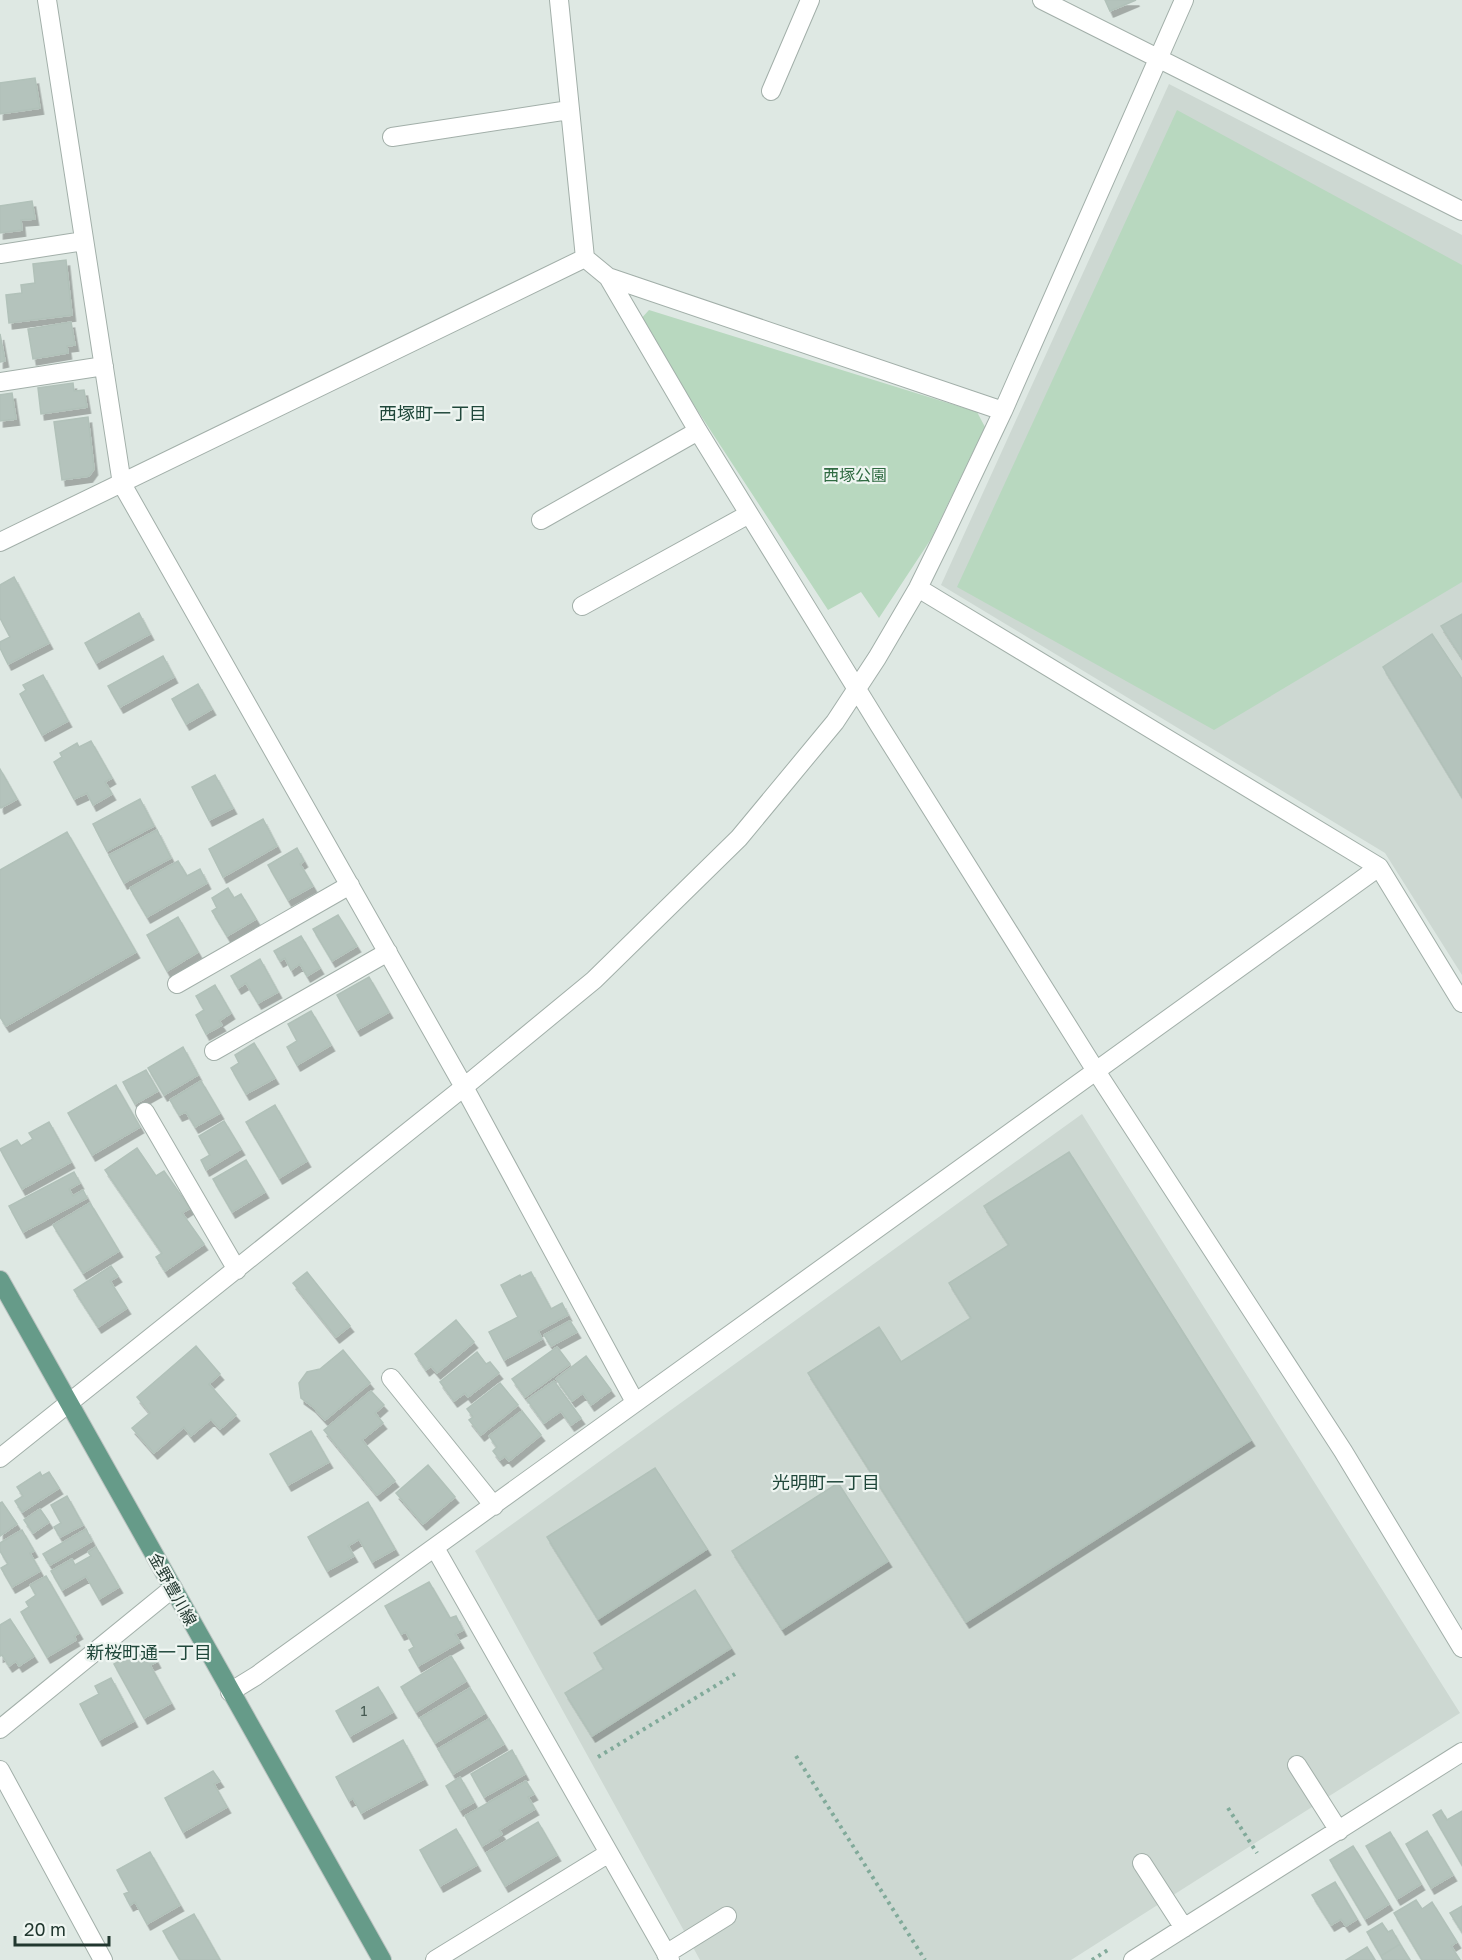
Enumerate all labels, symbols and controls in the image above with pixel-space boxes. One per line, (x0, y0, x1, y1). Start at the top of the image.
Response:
district label: 西塚町一丁目 (379, 402, 487, 424)
park label: 西塚公園 (823, 465, 887, 485)
district label: 光明町一丁目 (772, 1471, 880, 1493)
street label: 金野豊川線 (145, 1549, 201, 1629)
district label: 新桜町通一丁目 (86, 1641, 212, 1663)
house number: 1 (361, 1702, 368, 1719)
scale bar (15, 1909, 110, 1947)
text: 20 m (24, 1918, 66, 1940)

